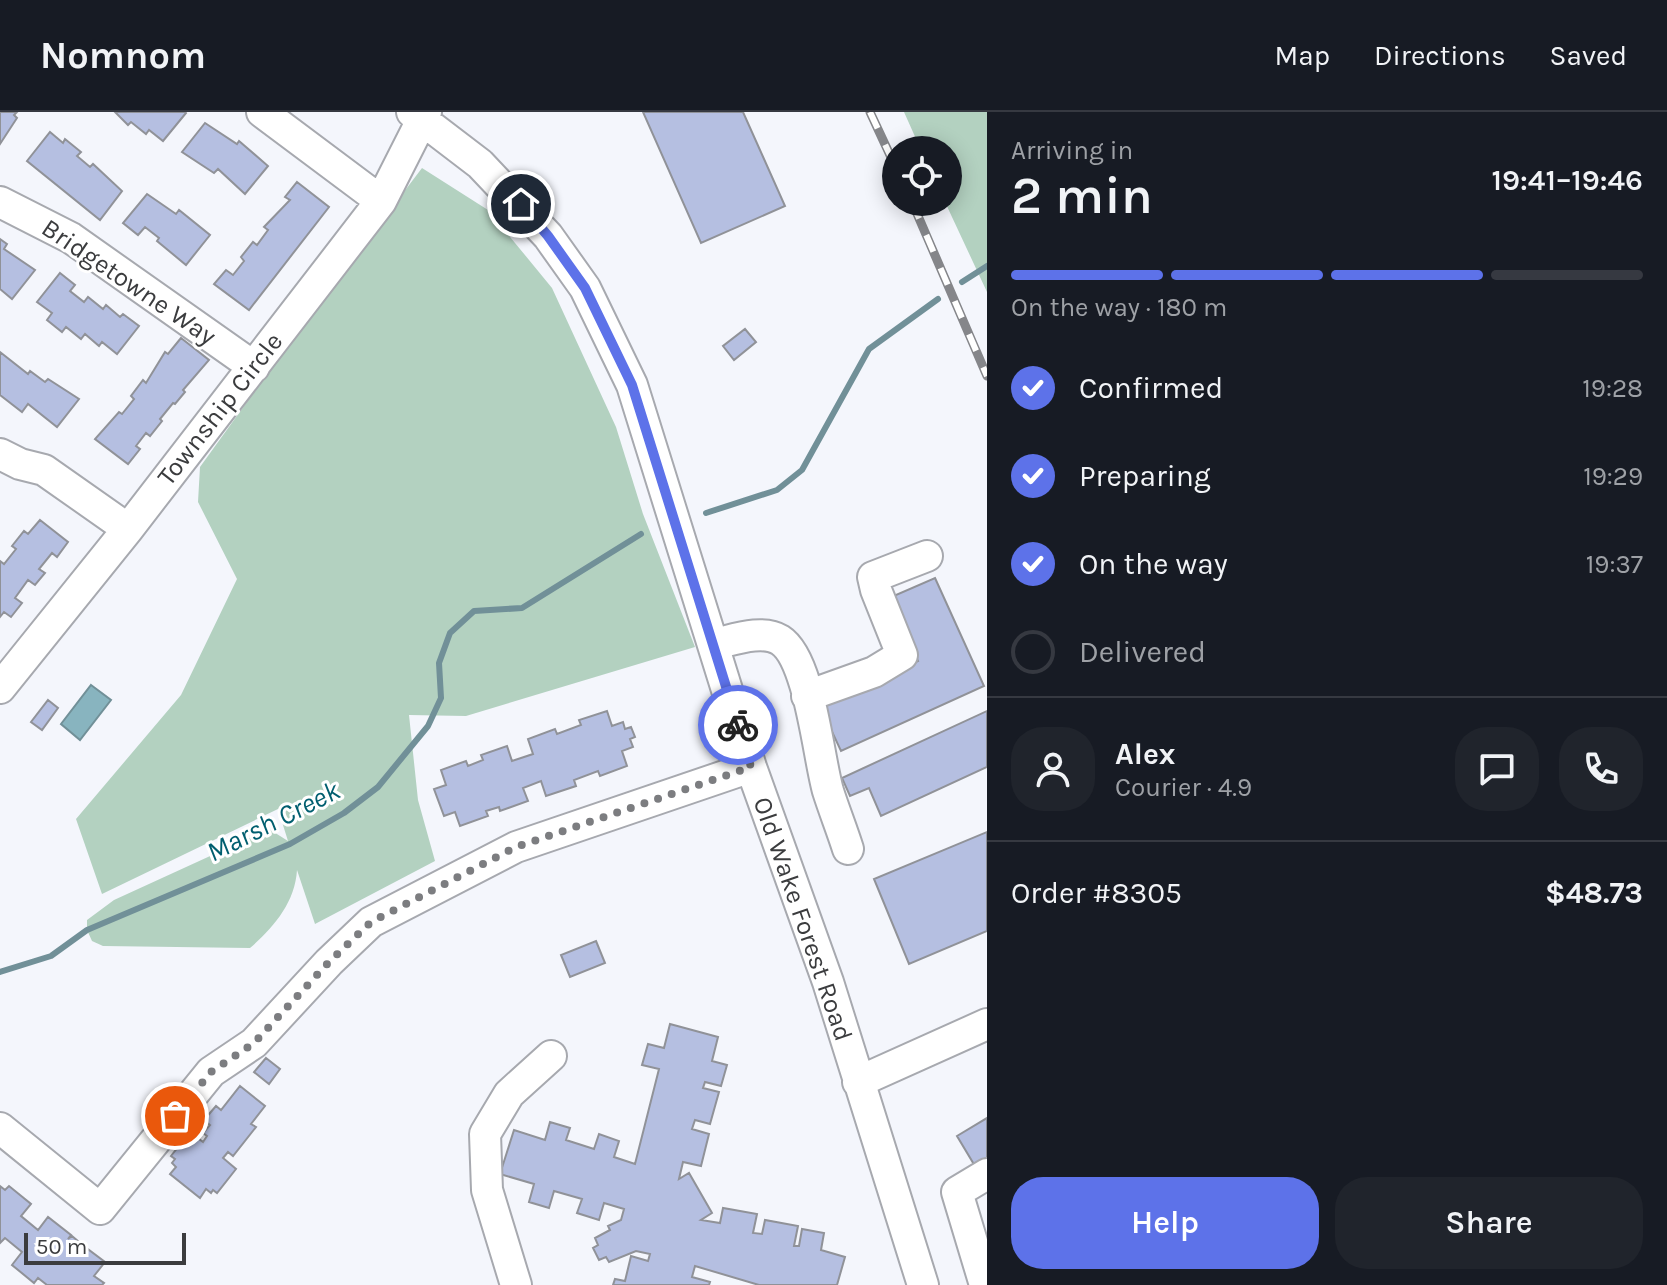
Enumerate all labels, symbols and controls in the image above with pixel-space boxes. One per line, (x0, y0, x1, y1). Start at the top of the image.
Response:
text: Nomnom (40, 33, 206, 78)
text: Map (1275, 39, 1330, 72)
text: Directions (1374, 39, 1506, 72)
text: Saved (1550, 39, 1627, 72)
text: Arriving in (1011, 135, 1133, 166)
map controls (882, 136, 962, 216)
button: locate (882, 136, 962, 216)
text: 19:41–19:46 (1492, 162, 1643, 198)
text: 2 min (1011, 165, 1153, 226)
pin (487, 170, 555, 238)
icon: home (499, 182, 543, 226)
street label: Bridgetowne Way (36, 212, 222, 352)
text: On the way · 180 m (1011, 292, 1227, 323)
street label: Township Circle (151, 326, 289, 492)
icon: check (1011, 366, 1055, 410)
text: Confirmed (1079, 370, 1223, 406)
text: 19:28 (1582, 373, 1643, 404)
icon: check (1011, 454, 1055, 498)
text: Preparing (1079, 458, 1211, 494)
text: 19:29 (1583, 461, 1643, 492)
icon: check (1011, 542, 1055, 586)
text: On the way (1079, 546, 1228, 582)
text: 19:37 (1586, 549, 1643, 580)
text: Delivered (1079, 634, 1206, 670)
courier (698, 685, 778, 765)
icon: bike (716, 703, 760, 747)
button: person (1011, 727, 1095, 811)
button: chat (1455, 727, 1539, 811)
button: phone (1559, 727, 1643, 811)
text: Alex (1115, 736, 1175, 772)
text: Courier · 4.9 (1115, 772, 1252, 803)
water label: Marsh Creek (201, 773, 346, 869)
street label: Old Wake Forest Road (747, 793, 859, 1045)
text: Order #8305 (1011, 875, 1182, 911)
text: $48.73 (1545, 875, 1643, 911)
pin (141, 1082, 209, 1150)
icon: bag (153, 1094, 197, 1138)
button: Help (1011, 1177, 1319, 1269)
button: Share (1335, 1177, 1643, 1269)
scale bar (24, 1229, 186, 1265)
text: 50 m (36, 1234, 87, 1260)

